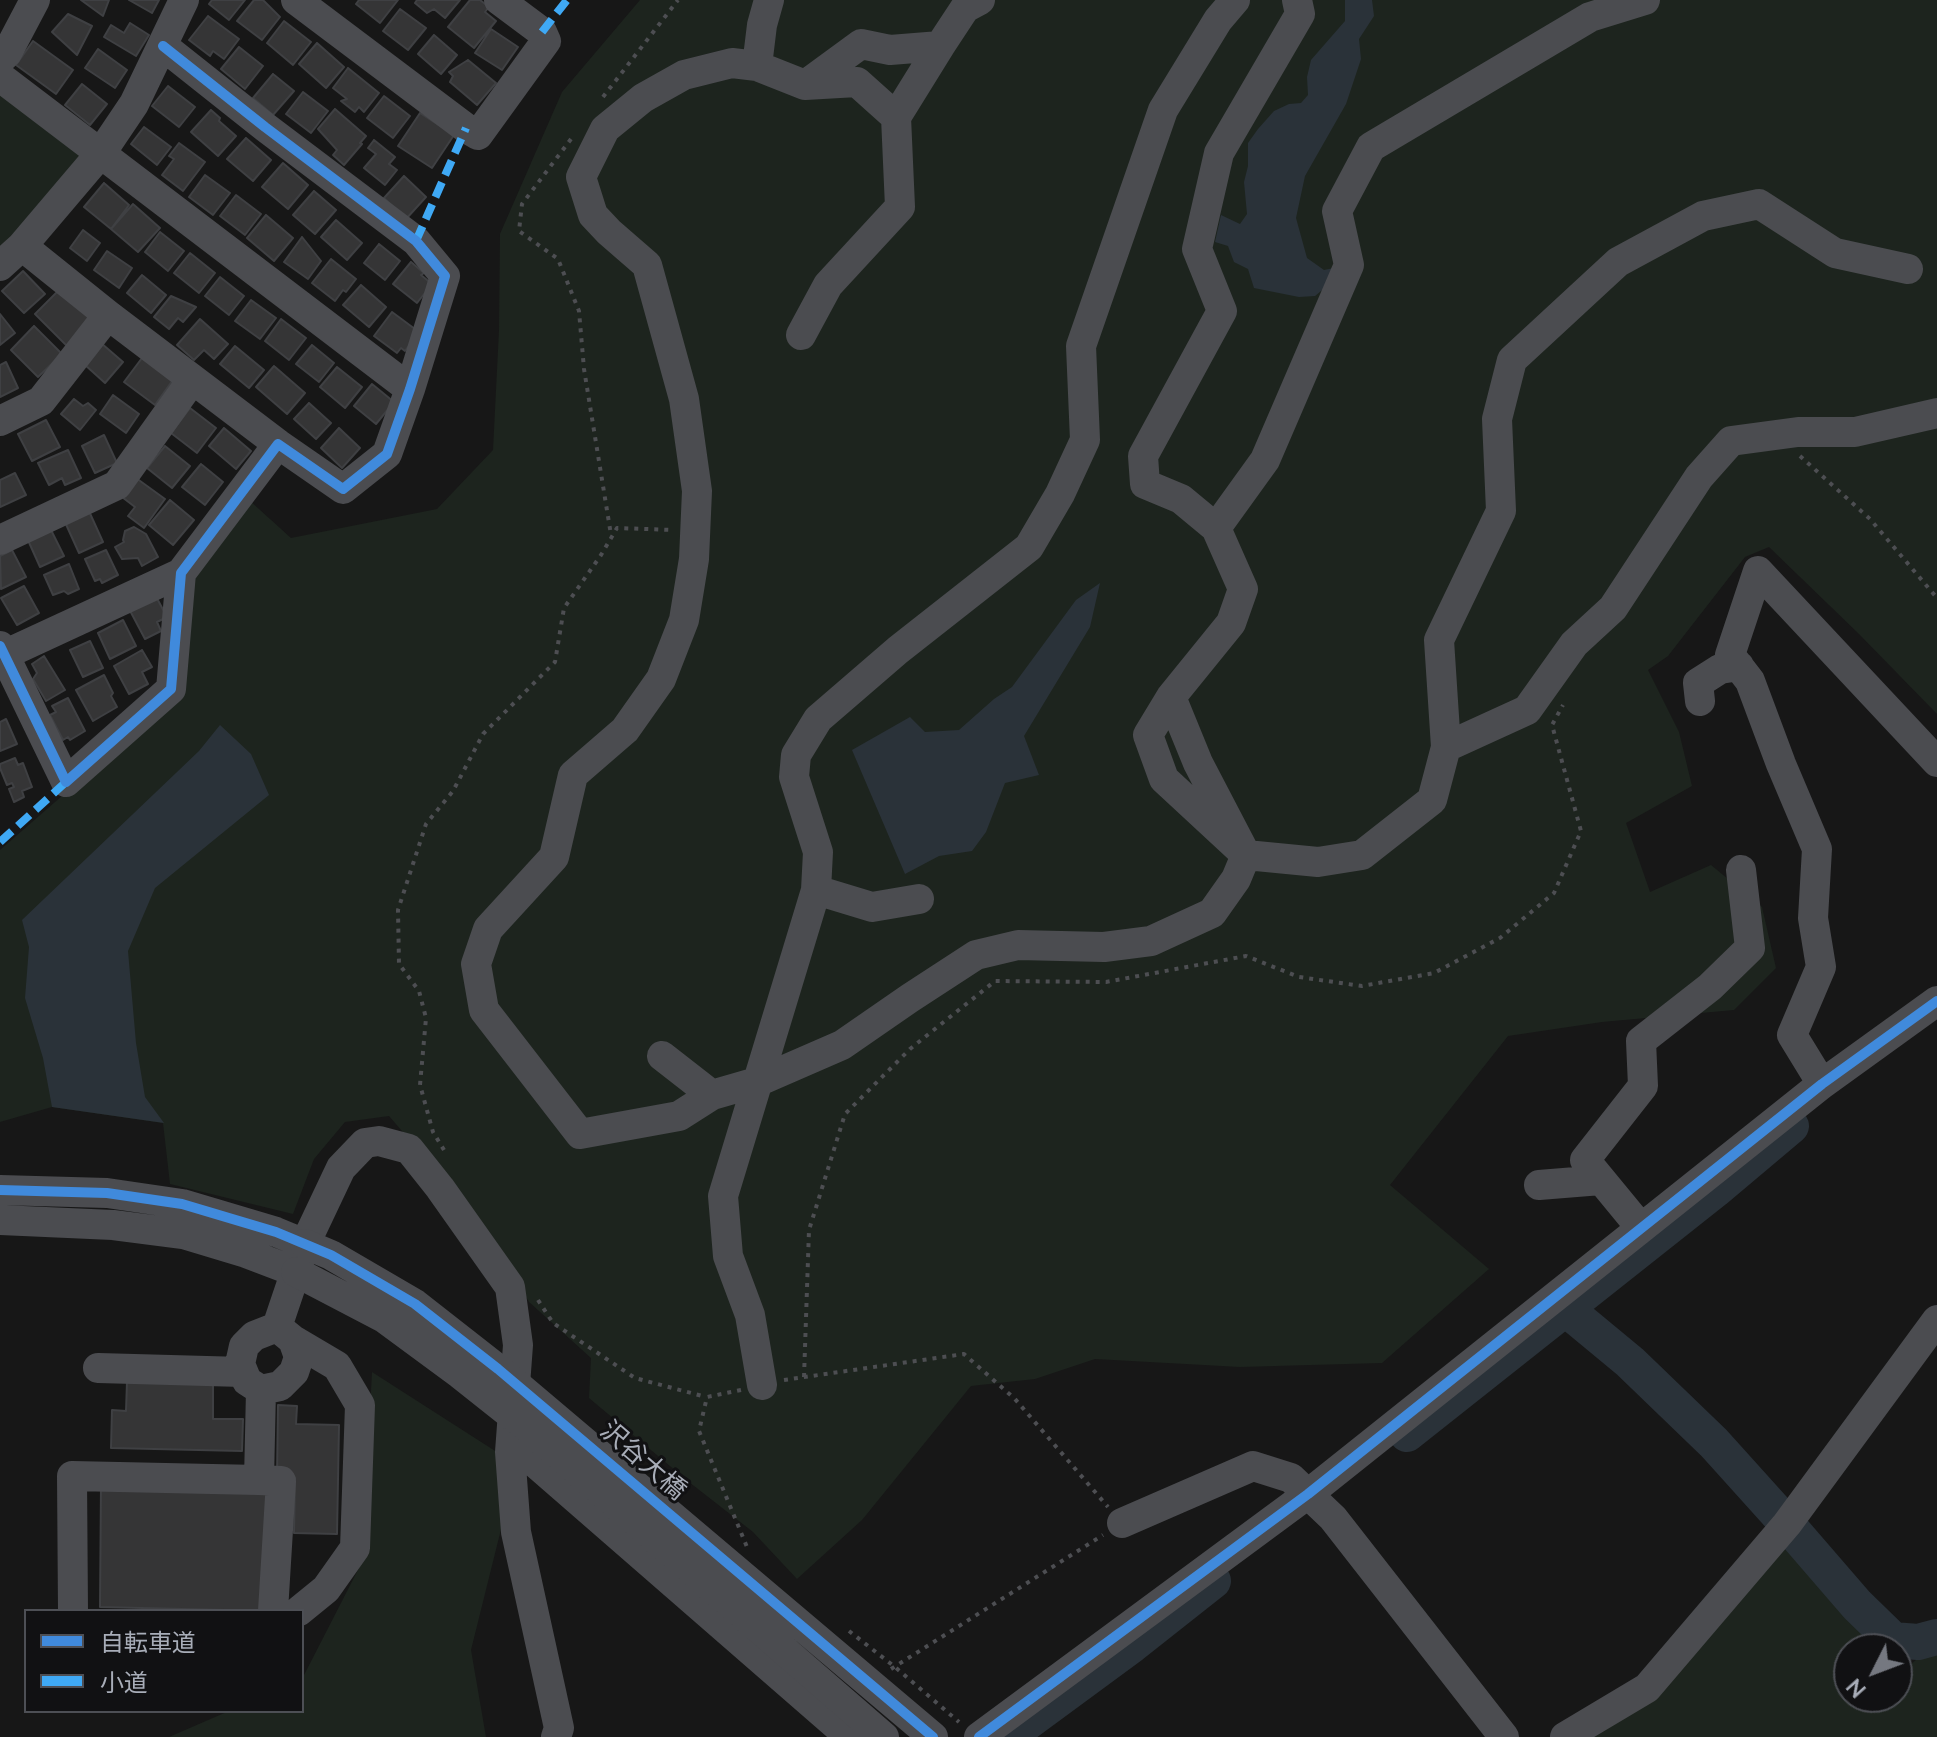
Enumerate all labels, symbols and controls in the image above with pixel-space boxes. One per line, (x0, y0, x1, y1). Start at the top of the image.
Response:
street label: 沢谷大橋 (593, 1416, 691, 1508)
legend (24, 1609, 304, 1713)
text: 自転車道 (100, 1627, 196, 1659)
north arrow (1833, 1633, 1913, 1713)
text: 小道 (100, 1667, 148, 1699)
text: N (1840, 1672, 1873, 1704)

